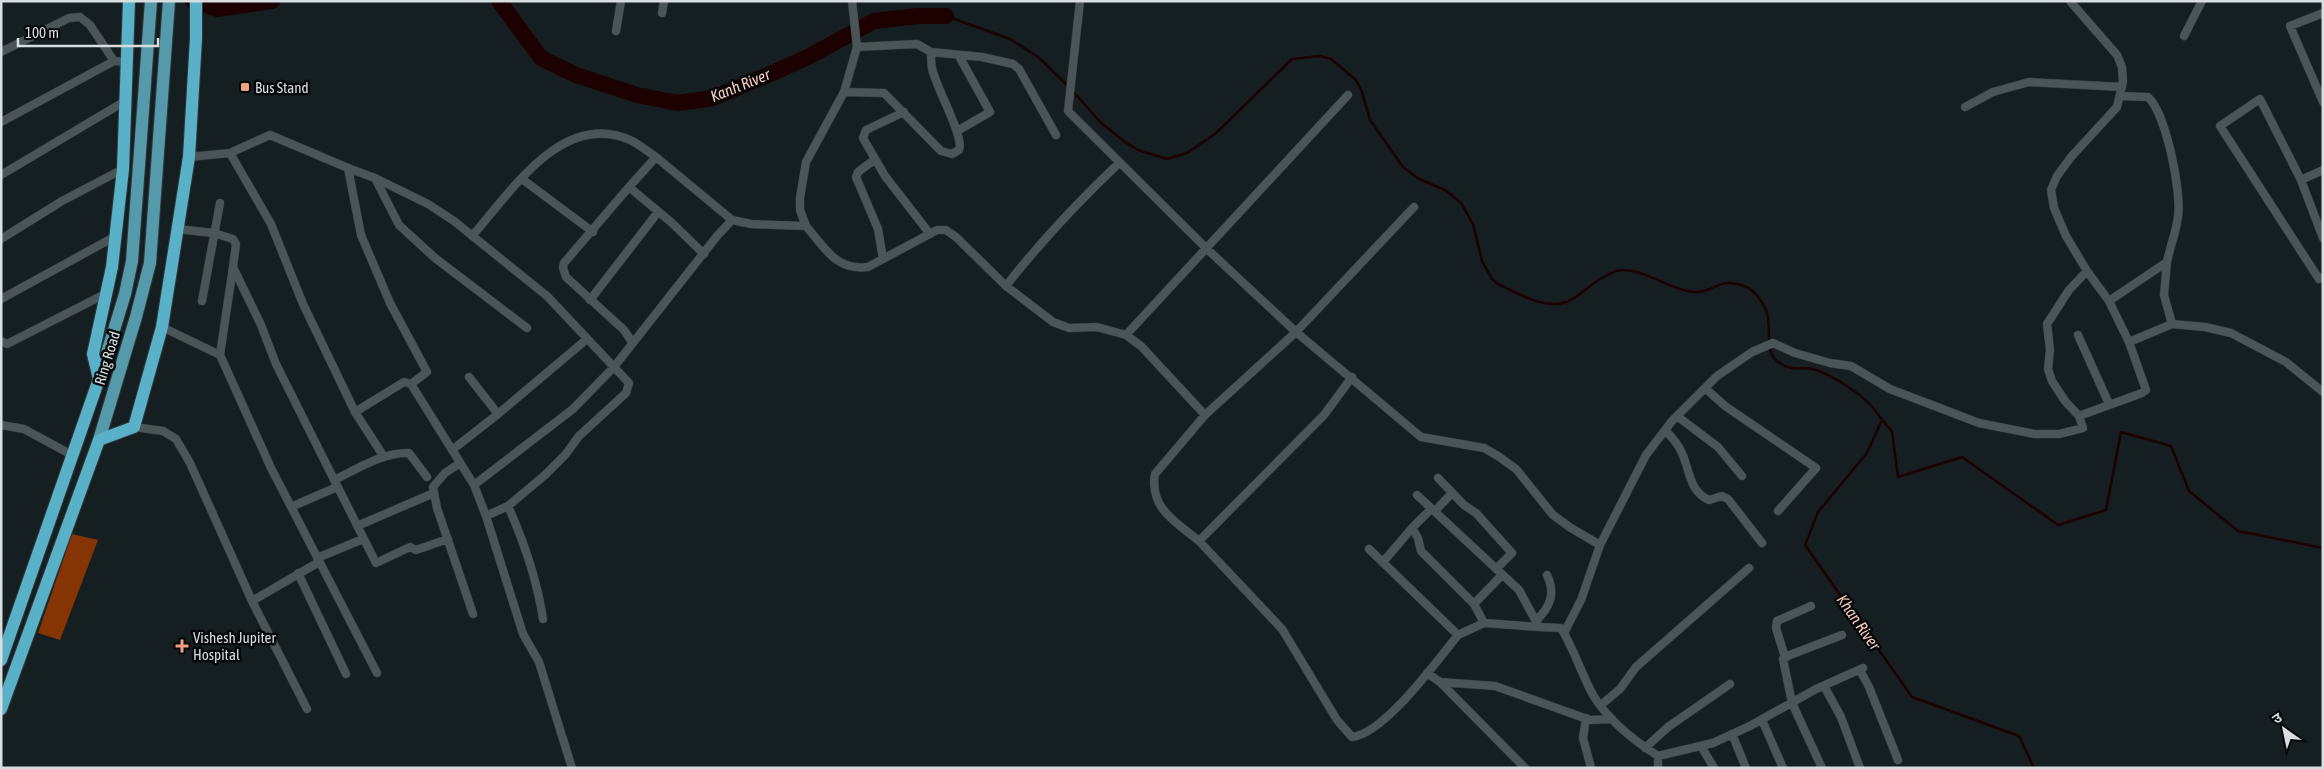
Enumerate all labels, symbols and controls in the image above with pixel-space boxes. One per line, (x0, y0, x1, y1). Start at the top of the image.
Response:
scale bar (18, 15, 158, 47)
text: 100 m (25, 24, 59, 41)
water label: Kanh River (708, 64, 774, 105)
place label: Bus Stand (255, 79, 309, 96)
marker: Bus Stand (239, 81, 251, 93)
street label: Ring Road (91, 329, 123, 387)
water label: Khan River (1834, 591, 1885, 654)
place label: Vishesh Jupiter Hospital (193, 629, 276, 663)
marker: Vishesh Jupiter Hospital (175, 639, 189, 653)
north arrow (2259, 704, 2309, 754)
text: उ (2269, 709, 2285, 727)

